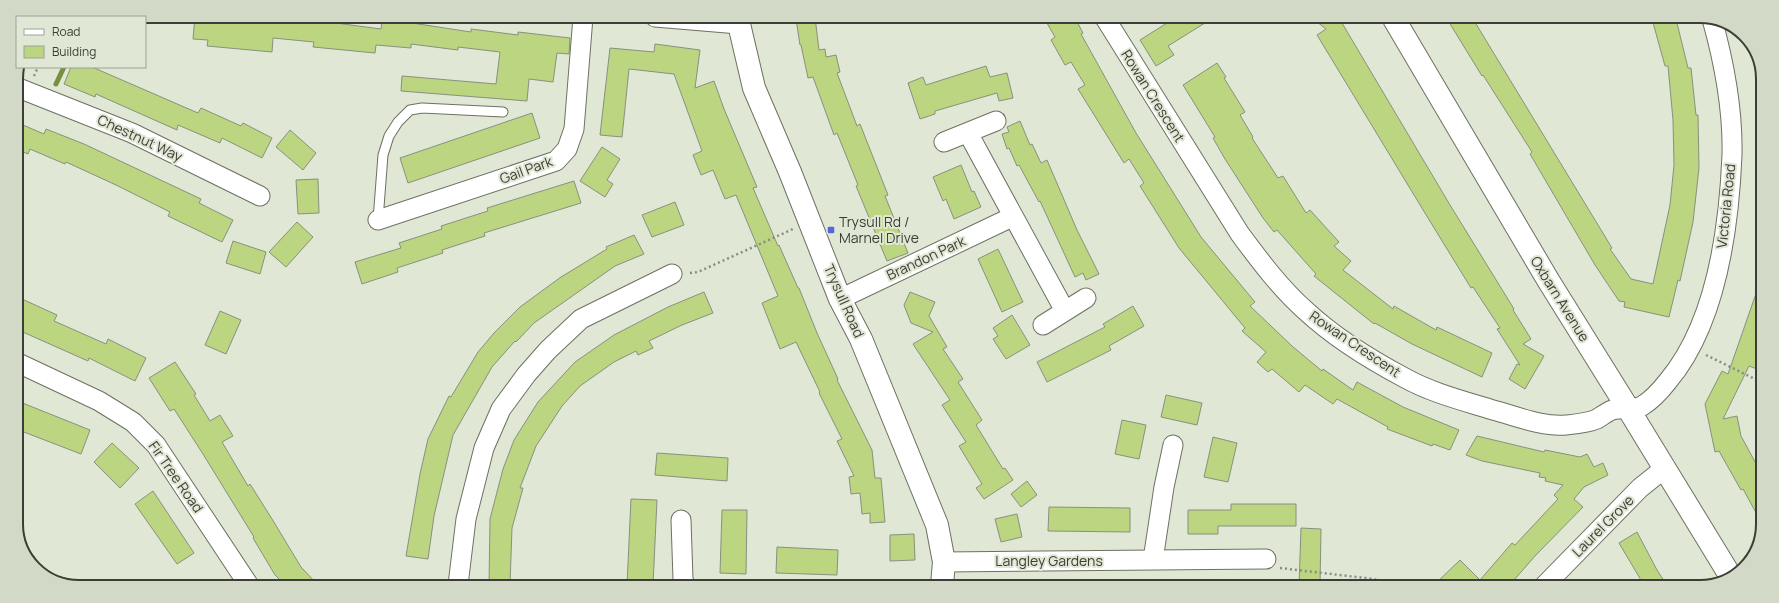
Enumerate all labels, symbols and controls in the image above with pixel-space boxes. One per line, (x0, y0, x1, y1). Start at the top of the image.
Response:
legend (16, 16, 146, 68)
text: Road (52, 23, 80, 40)
text: Building (52, 43, 96, 60)
street label: Rowan Crescent (1117, 46, 1190, 146)
street label: Chestnut Way (95, 110, 186, 166)
street label: Gail Park (497, 151, 556, 188)
street label: Victoria Road (1712, 163, 1739, 249)
place label: Trysull Rd / Marnel Drive (839, 212, 919, 247)
marker: Trysull Rd / Marnel Drive (826, 225, 836, 235)
street label: Brandon Park (883, 231, 969, 284)
street label: Oxbarn Avenue (1527, 252, 1594, 345)
street label: Trysull Road (820, 261, 869, 340)
street label: Rowan Crescent (1306, 306, 1405, 381)
street label: Fir Tree Road (145, 437, 208, 516)
street label: Laurel Grove (1568, 491, 1638, 561)
street label: Langley Gardens (995, 551, 1103, 570)

